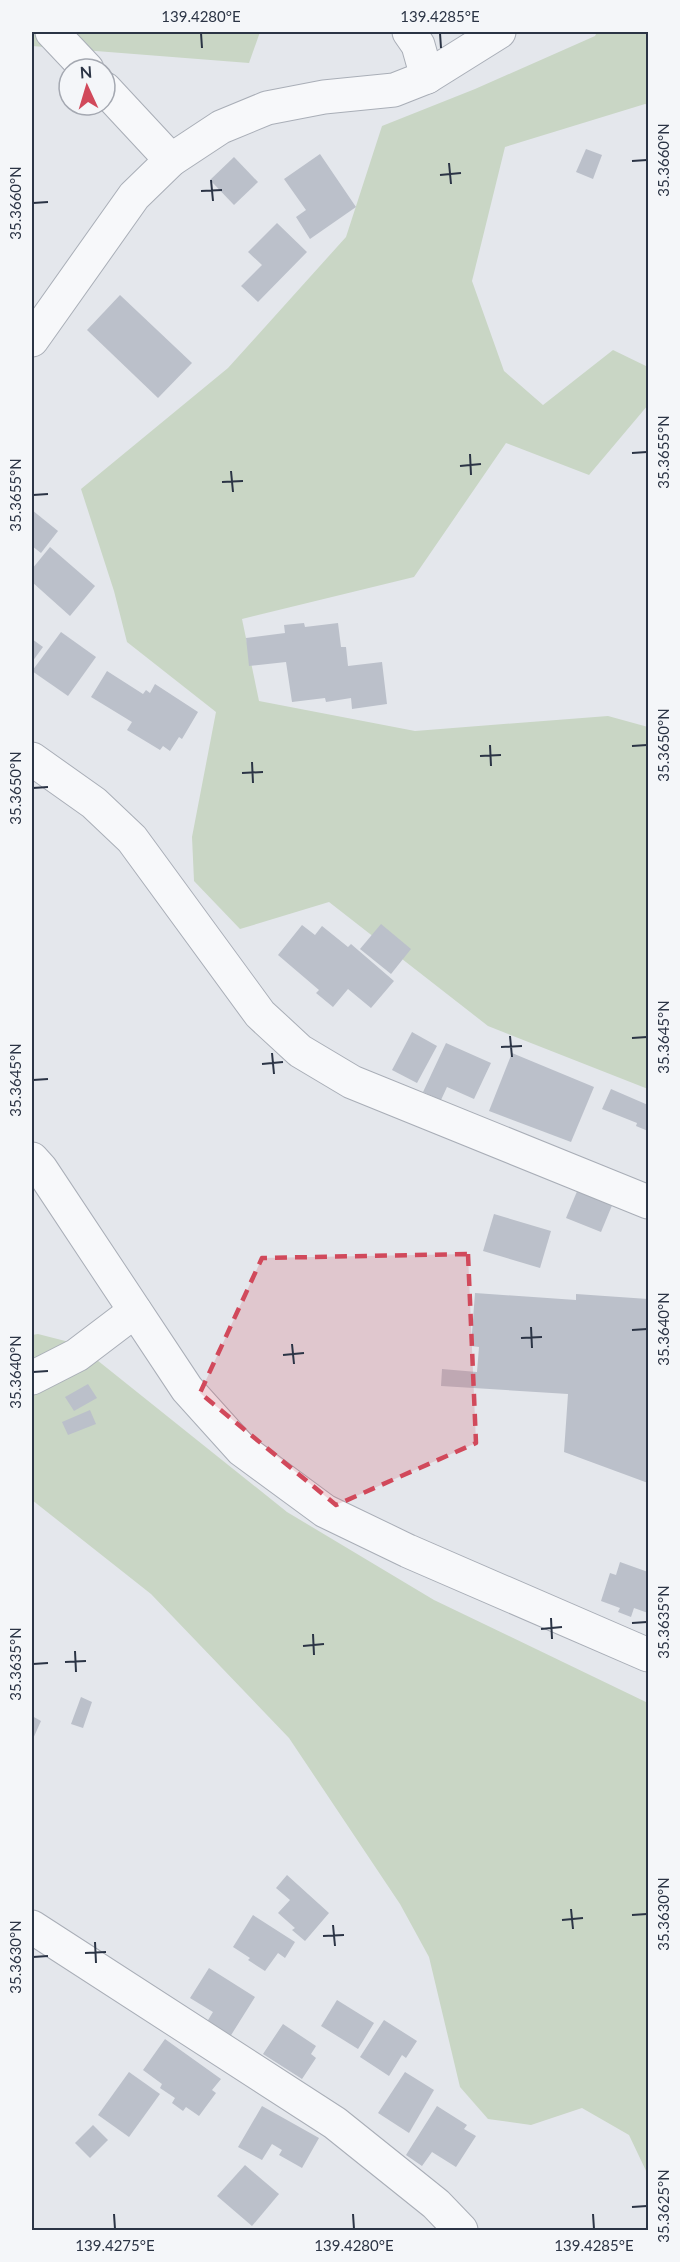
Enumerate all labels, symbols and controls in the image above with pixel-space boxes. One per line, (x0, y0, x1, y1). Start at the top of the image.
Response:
text: 139.4280°E (161, 7, 241, 25)
text: 139.4285°E (400, 7, 480, 25)
north arrow (57, 57, 117, 117)
text: N (79, 62, 93, 81)
text: 35.3660°N (654, 123, 672, 197)
text: 35.3660°N (6, 166, 24, 240)
text: 35.3655°N (654, 415, 672, 489)
text: 35.3655°N (6, 458, 24, 532)
text: 35.3650°N (654, 708, 672, 782)
text: 35.3650°N (6, 751, 24, 825)
text: 35.3645°N (654, 1000, 672, 1074)
text: 35.3645°N (6, 1043, 24, 1117)
text: 35.3640°N (654, 1292, 672, 1366)
text: 35.3640°N (6, 1335, 24, 1409)
text: 35.3635°N (654, 1585, 672, 1659)
text: 35.3635°N (6, 1627, 24, 1701)
text: 35.3630°N (654, 1877, 672, 1951)
text: 35.3630°N (6, 1920, 24, 1994)
text: 35.3625°N (654, 2169, 672, 2243)
text: 139.4275°E (75, 2236, 155, 2254)
text: 139.4280°E (314, 2236, 394, 2254)
text: 139.4285°E (554, 2236, 634, 2254)

